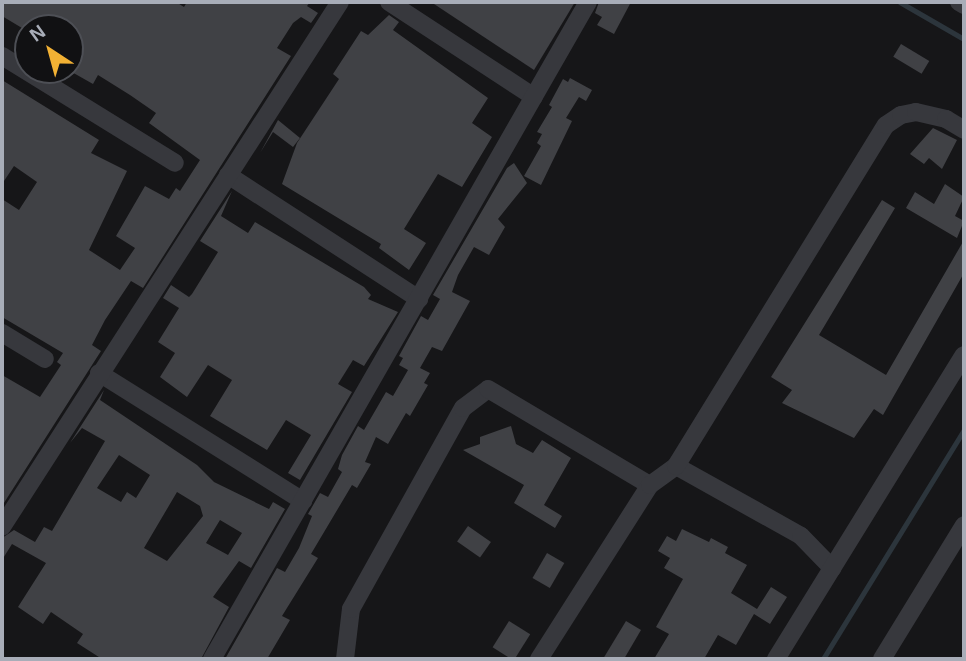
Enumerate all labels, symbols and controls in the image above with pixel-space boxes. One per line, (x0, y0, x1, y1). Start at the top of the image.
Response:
north arrow (14, 14, 84, 84)
text: N (26, 21, 49, 46)

